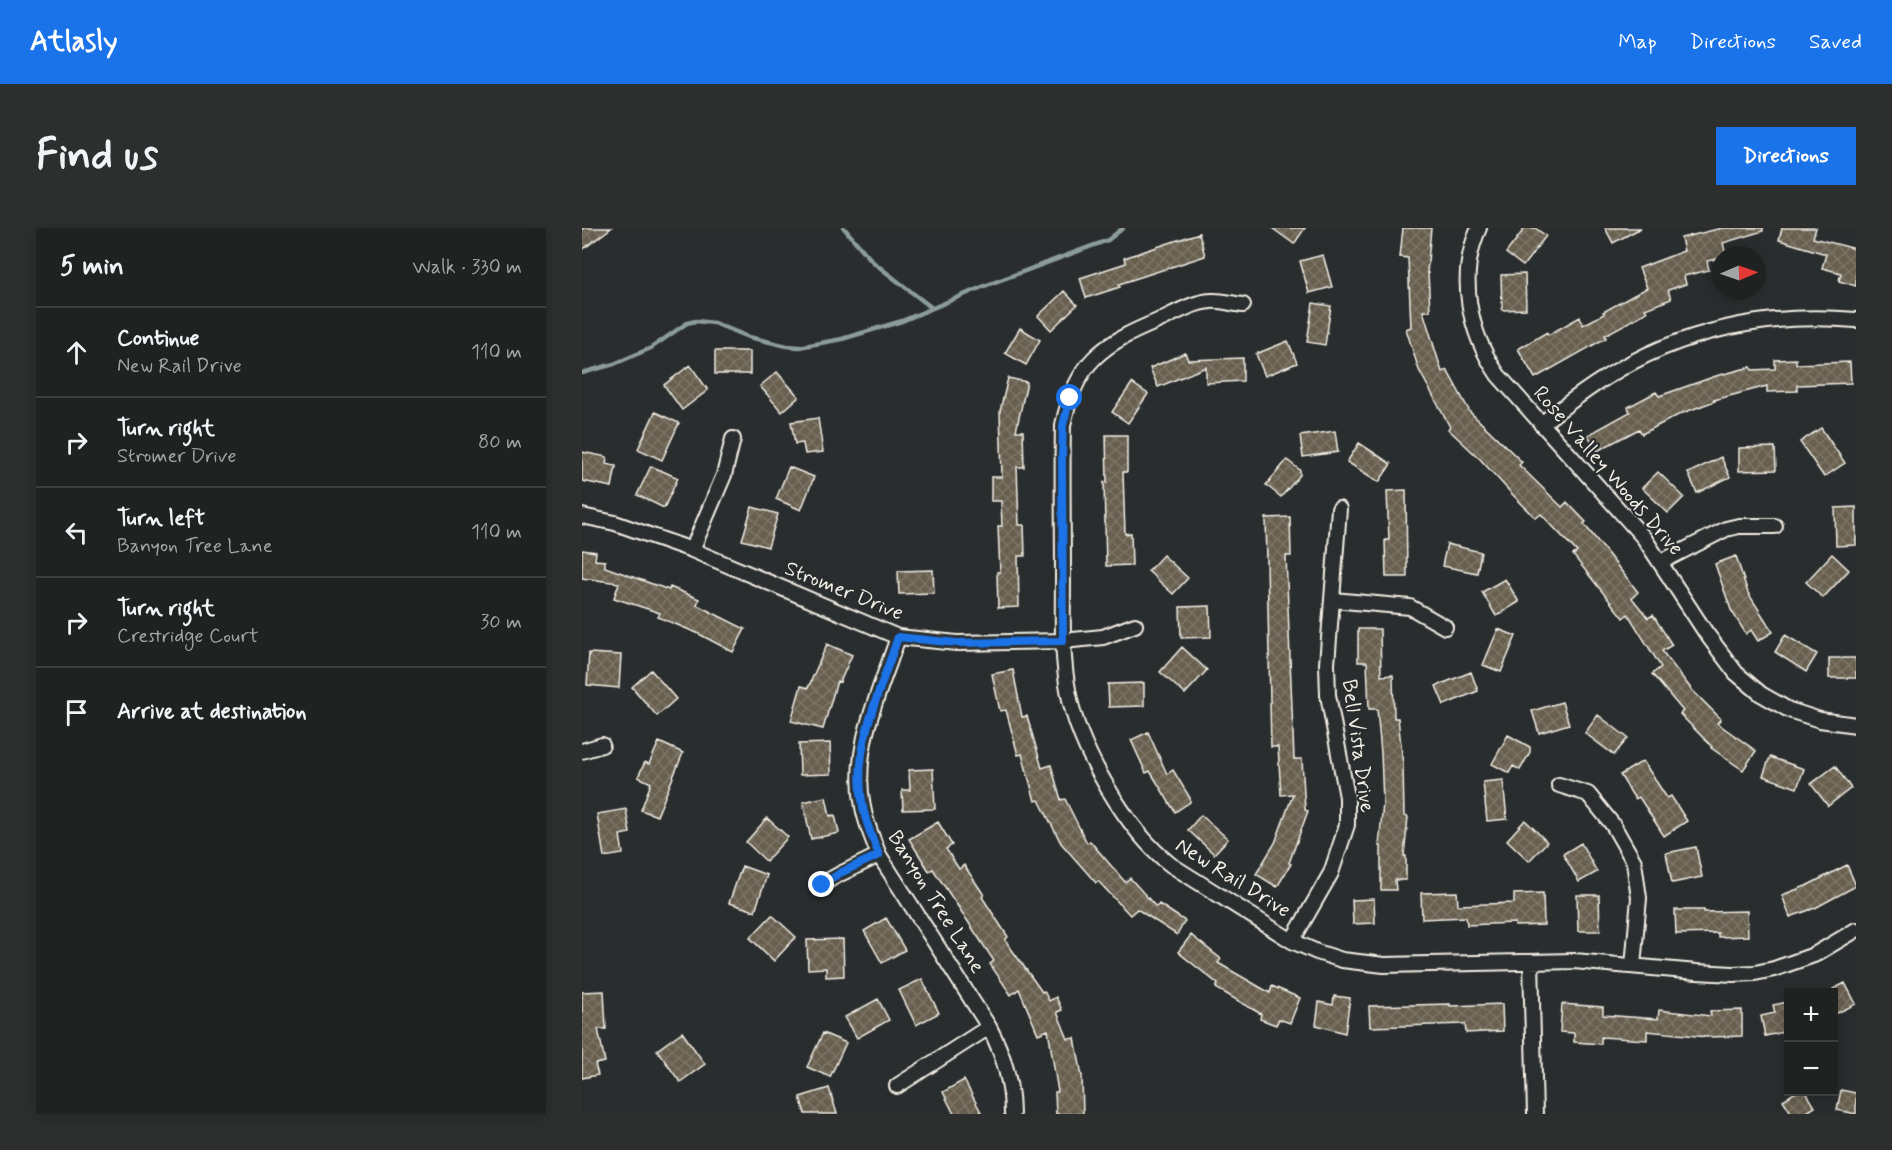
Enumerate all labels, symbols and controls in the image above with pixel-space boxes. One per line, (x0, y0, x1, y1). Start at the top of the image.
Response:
text: Atlasly (30, 24, 118, 61)
text: Map (1618, 28, 1657, 56)
text: Directions (1690, 28, 1776, 56)
text: Saved (1809, 28, 1862, 56)
button: Directions (1716, 127, 1856, 185)
text: Find us (36, 129, 158, 184)
north arrow (1712, 246, 1766, 300)
text: 5 min (60, 250, 124, 284)
text: Walk · 330 m (413, 254, 522, 281)
text: Continue (117, 325, 199, 353)
icon: ahead (60, 336, 93, 369)
text: 110 m (471, 339, 522, 366)
text: New Rail Drive (117, 353, 242, 380)
street label: Rose Valley Woods Drive (1527, 380, 1689, 562)
route start (1056, 384, 1082, 410)
text: Turn right (117, 415, 215, 443)
icon: right (60, 426, 93, 459)
text: 80 m (478, 429, 522, 456)
text: Stromer Drive (117, 443, 237, 470)
text: Turn left (117, 505, 205, 533)
icon: left (60, 516, 93, 549)
text: 110 m (471, 519, 522, 546)
text: Banyon Tree Lane (117, 533, 273, 560)
street label: Stromer Drive (781, 554, 907, 628)
text: Turn right (117, 595, 215, 623)
icon: right (60, 606, 93, 639)
text: 30 m (480, 609, 522, 636)
text: Crestridge Court (117, 623, 258, 650)
street label: Bell Vista Drive (1335, 678, 1381, 815)
icon: arrive (60, 696, 93, 729)
text: Arrive at destination (117, 698, 307, 726)
street label: Banyon Tree Lane (881, 825, 991, 979)
street label: New Rail Drive (1170, 831, 1296, 925)
route end (808, 871, 834, 897)
map controls (1784, 988, 1838, 1096)
button: + (1784, 988, 1838, 1042)
button: − (1784, 1042, 1838, 1096)

